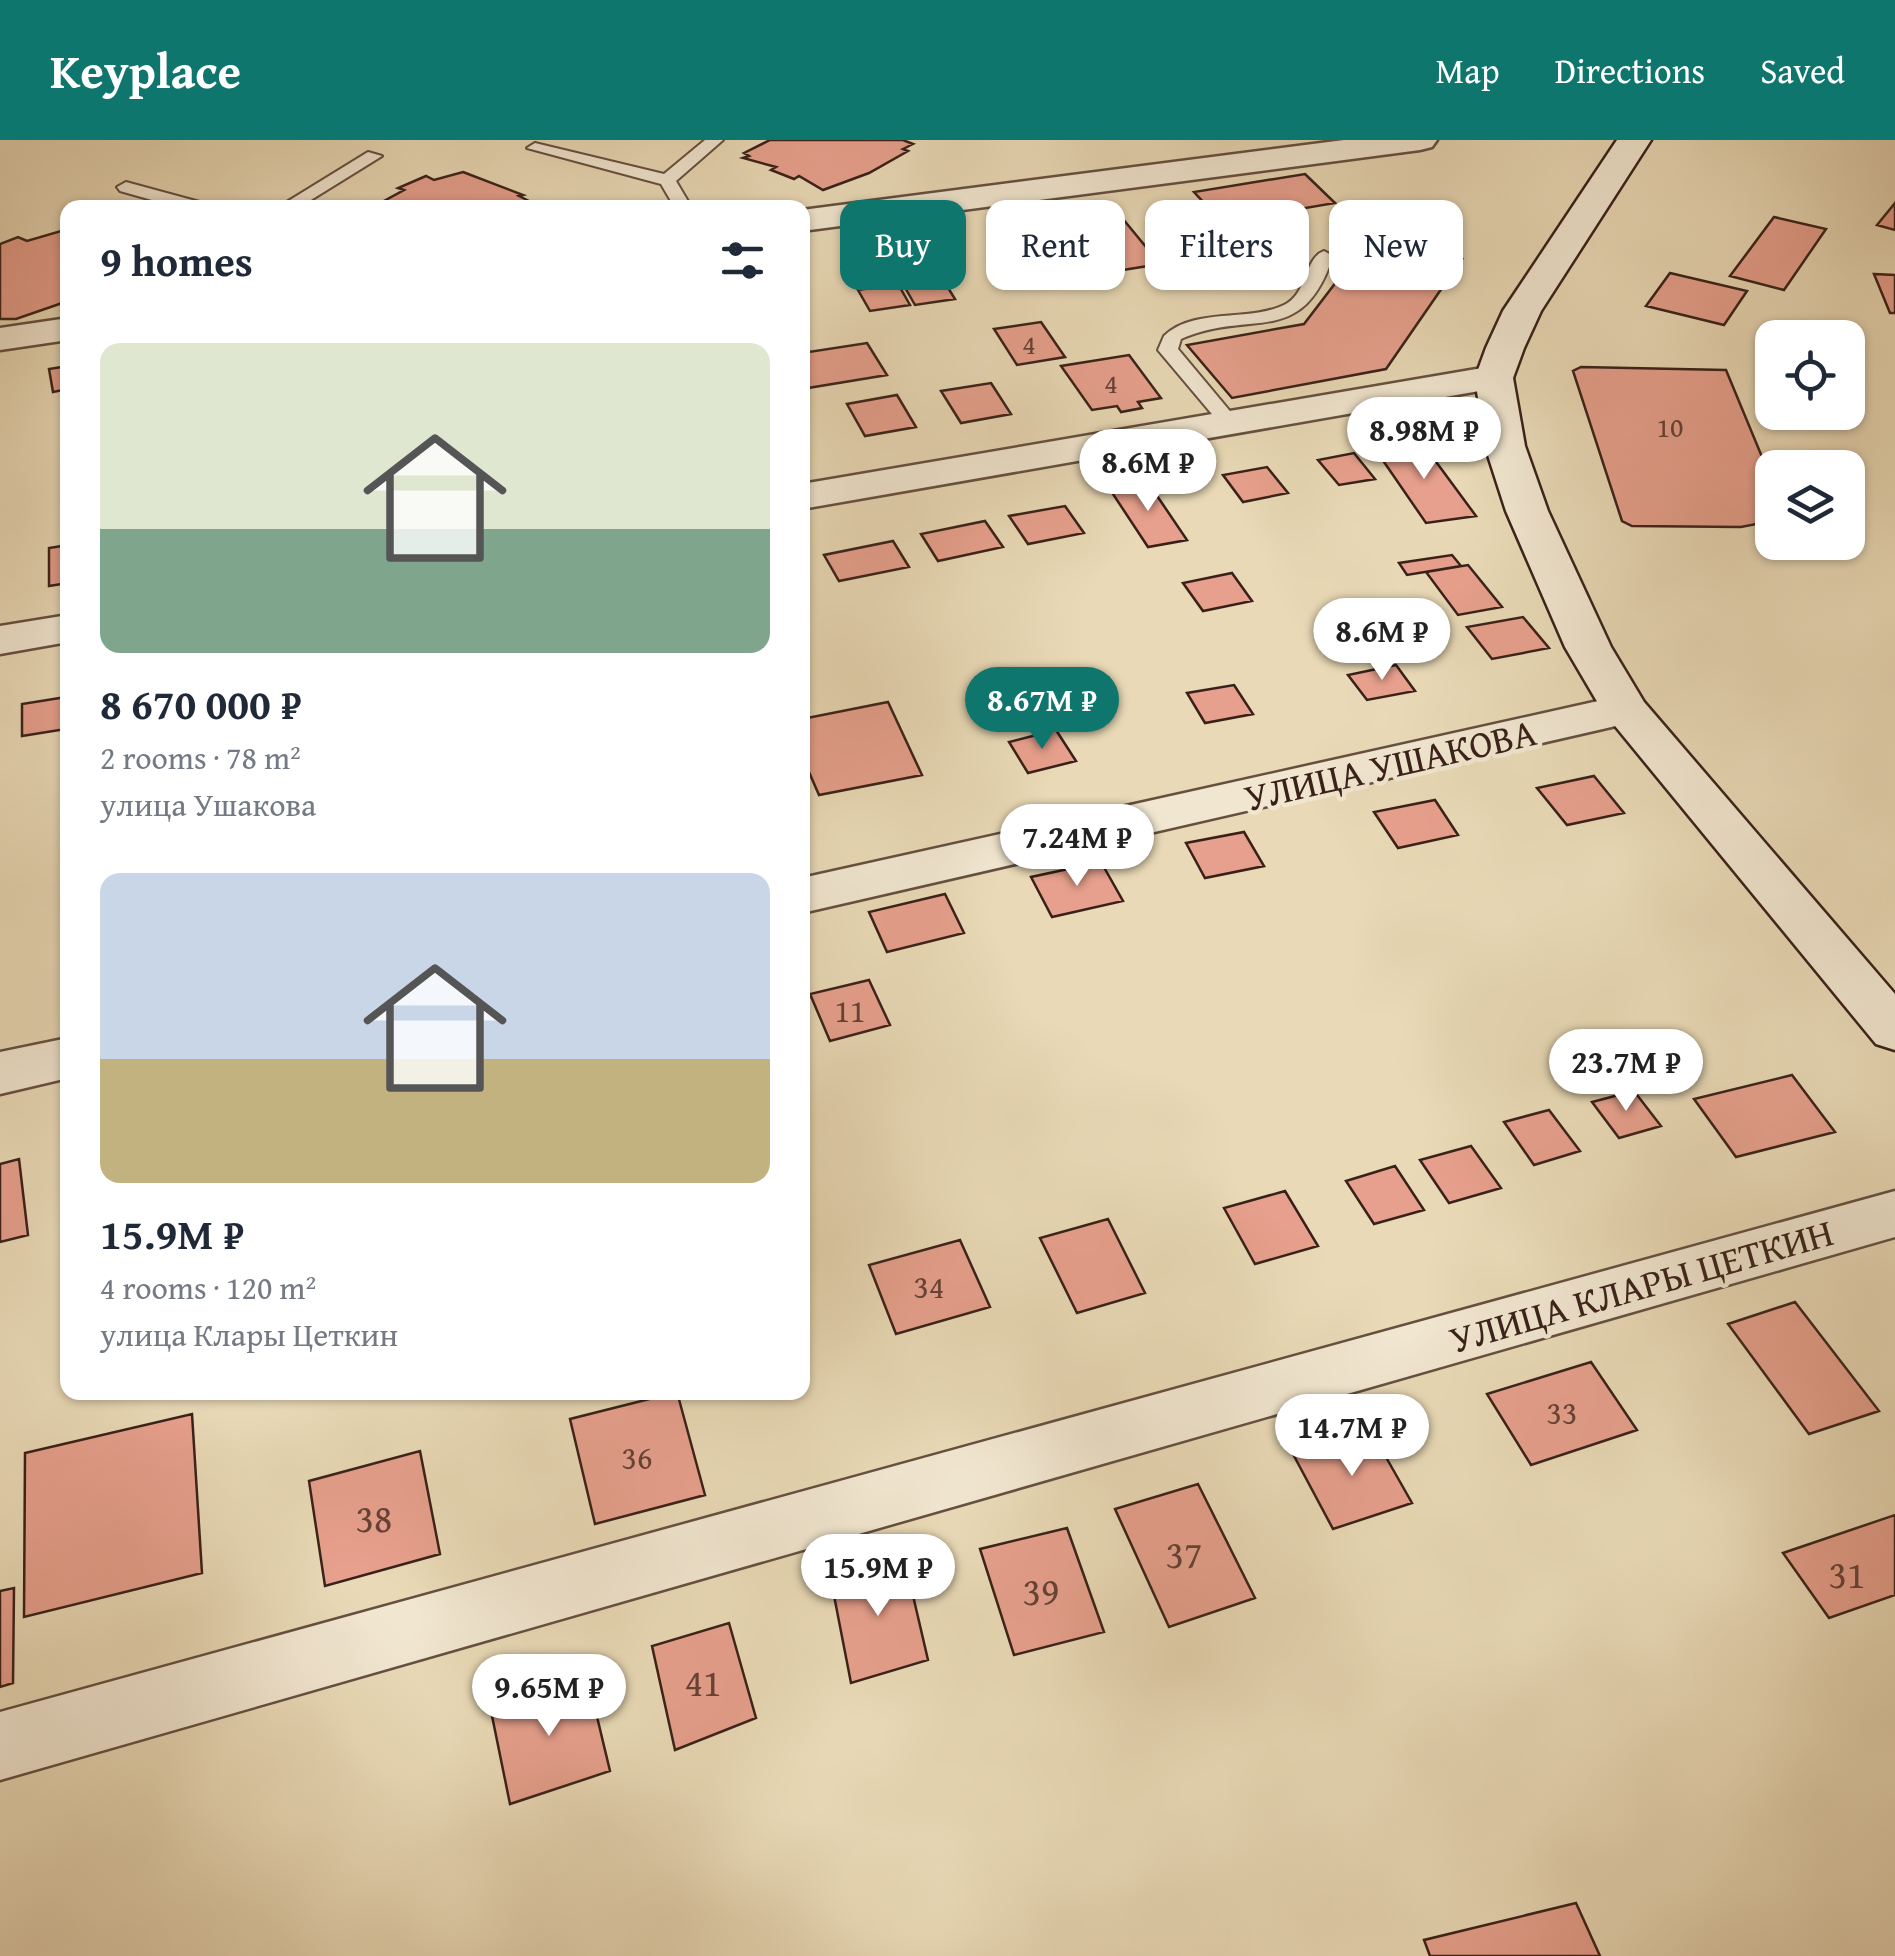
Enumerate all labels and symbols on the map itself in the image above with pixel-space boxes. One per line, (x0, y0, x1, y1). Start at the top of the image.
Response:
house number: 4 (1022, 323, 1036, 364)
house number: 4 (1104, 362, 1118, 403)
pin: 8.98M ₽ (1332, 397, 1516, 482)
house number: 10 (1657, 406, 1683, 447)
pin: 8.6M ₽ (1067, 429, 1229, 514)
pin: 8.6M ₽ (1301, 598, 1463, 683)
pin: 8.67M ₽ (950, 667, 1134, 752)
street label: УЛИЦА УШАКОВА (1239, 703, 1541, 825)
pin: 7.24M ₽ (985, 804, 1169, 889)
house number: 11 (835, 987, 865, 1034)
pin: 23.7M ₽ (1534, 1029, 1718, 1114)
street label: УЛИЦА КЛАРЫ ЦЕТКИН (1443, 1203, 1839, 1367)
house number: 34 (914, 1263, 944, 1310)
house number: 33 (1547, 1389, 1577, 1436)
pin: 14.7M ₽ (1260, 1394, 1444, 1479)
house number: 36 (622, 1434, 652, 1481)
house number: 38 (356, 1490, 392, 1546)
house number: 37 (1166, 1526, 1202, 1582)
pin: 15.9M ₽ (786, 1534, 970, 1619)
house number: 31 (1829, 1546, 1865, 1602)
house number: 39 (1023, 1563, 1059, 1619)
pin: 9.65M ₽ (457, 1654, 641, 1739)
house number: 41 (685, 1654, 721, 1710)

